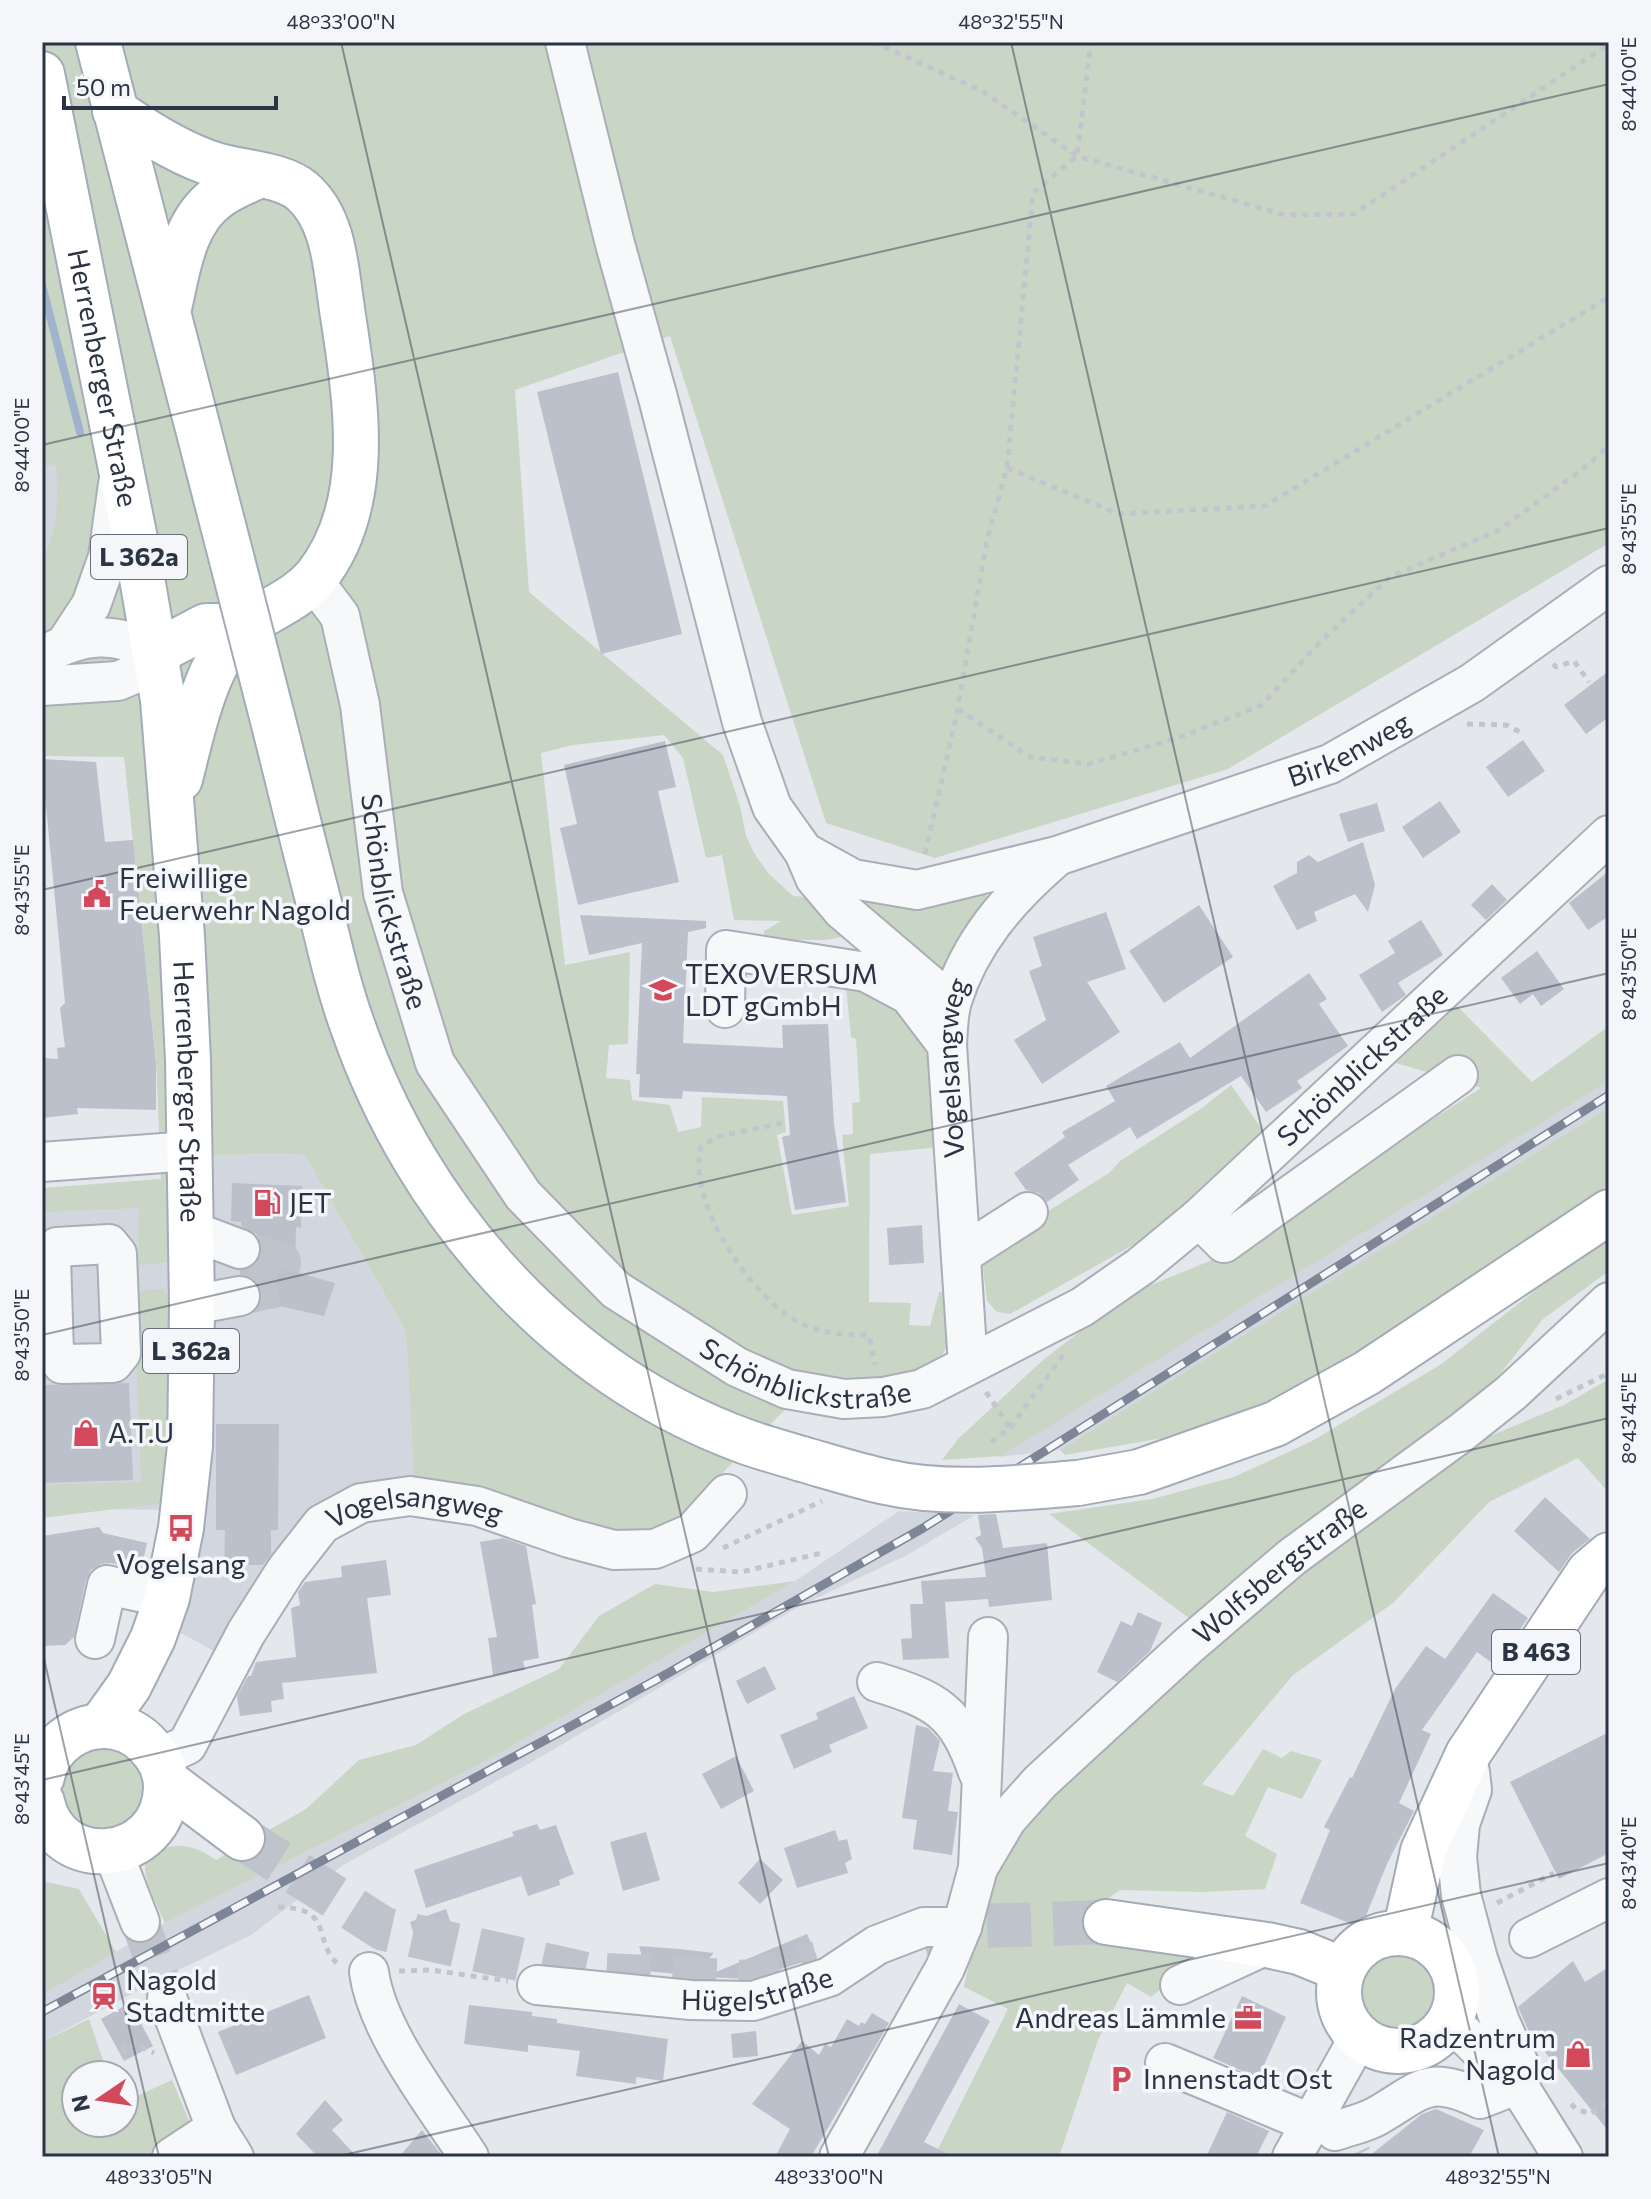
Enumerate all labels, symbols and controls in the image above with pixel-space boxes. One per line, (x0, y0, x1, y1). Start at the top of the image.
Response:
text: 48°33'00"N (287, 9, 395, 33)
text: 48°32'55"N (958, 9, 1064, 33)
text: 8°44'00"E (1616, 37, 1640, 131)
scale bar (64, 60, 276, 110)
text: 50 m (76, 72, 131, 101)
street label: Herrenberger Straße (61, 246, 146, 510)
text: 8°44'00"E (9, 398, 33, 492)
text: 8°43'55"E (1616, 483, 1640, 575)
road number: L 362a (91, 535, 187, 579)
street label: Birkenweg (1283, 704, 1416, 793)
street label: Schönblickstraße (355, 792, 436, 1013)
text: 8°43'55"E (9, 844, 33, 936)
place label: Freiwillige Feuerwehr Nagold (119, 860, 351, 926)
public building icon: Freiwillige Feuerwehr Nagold (82, 879, 112, 909)
text: 8°43'50"E (1616, 928, 1640, 1020)
place label: TEXOVERSUM LDT gGmbH (685, 956, 878, 1022)
street label: Herrenberger Straße (167, 960, 209, 1223)
street label: Vogelsangweg (929, 972, 975, 1159)
school or university icon: TEXOVERSUM LDT gGmbH (648, 975, 678, 1005)
street label: Schönblickstraße (1269, 977, 1454, 1153)
place label: JET (289, 1185, 332, 1219)
fuel station icon: JET (252, 1188, 282, 1218)
text: 8°43'50"E (9, 1289, 33, 1381)
road number: L 362a (143, 1329, 239, 1373)
street label: Schönblickstraße (694, 1330, 914, 1415)
text: 8°43'45"E (1616, 1372, 1640, 1464)
place label: A.T.U (108, 1415, 174, 1449)
shop icon: A.T.U (71, 1418, 101, 1448)
street label: Vogelsangweg (319, 1478, 508, 1535)
street label: Wolfsbergstraße (1185, 1490, 1372, 1650)
bus stop icon: Vogelsang (166, 1513, 196, 1543)
place label: Vogelsang (116, 1546, 246, 1580)
road number: B 463 (1492, 1630, 1580, 1674)
text: 8°43'45"E (9, 1733, 33, 1825)
text: 8°43'40"E (1616, 1816, 1640, 1910)
street label: Hügelstraße (681, 1959, 837, 2017)
place label: Nagold Stadtmitte (126, 1962, 265, 2028)
station icon: Nagold Stadtmitte (89, 1981, 119, 2011)
place label: Andreas Lämmle (1015, 2000, 1226, 2034)
office icon: Andreas Lämmle (1233, 2003, 1263, 2033)
place label: Radzentrum Nagold (1399, 2020, 1556, 2086)
shop icon: Radzentrum Nagold (1563, 2039, 1593, 2069)
north arrow (60, 2059, 140, 2139)
place label: Innenstadt Ost (1143, 2061, 1333, 2095)
parking icon: Innenstadt Ost (1106, 2064, 1136, 2094)
text: N (65, 2093, 95, 2115)
text: 48°33'05"N (105, 2164, 213, 2188)
text: 48°33'00"N (775, 2164, 883, 2188)
text: 48°32'55"N (1445, 2164, 1551, 2188)

